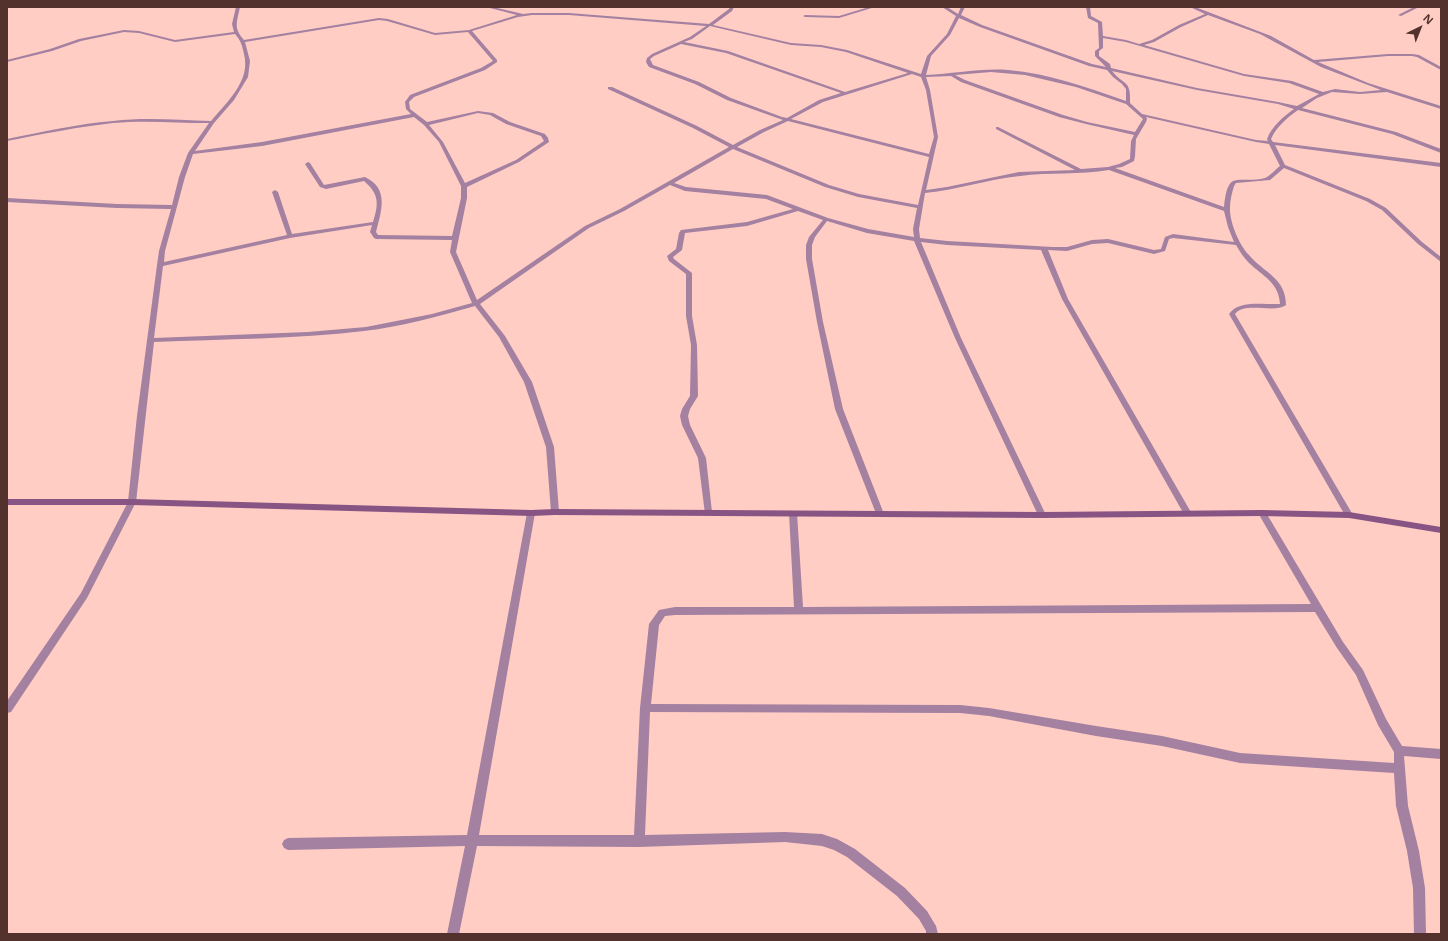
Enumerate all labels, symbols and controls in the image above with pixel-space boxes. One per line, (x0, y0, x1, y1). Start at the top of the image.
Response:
north arrow (1400, 8, 1440, 48)
text: N (1420, 10, 1437, 27)

